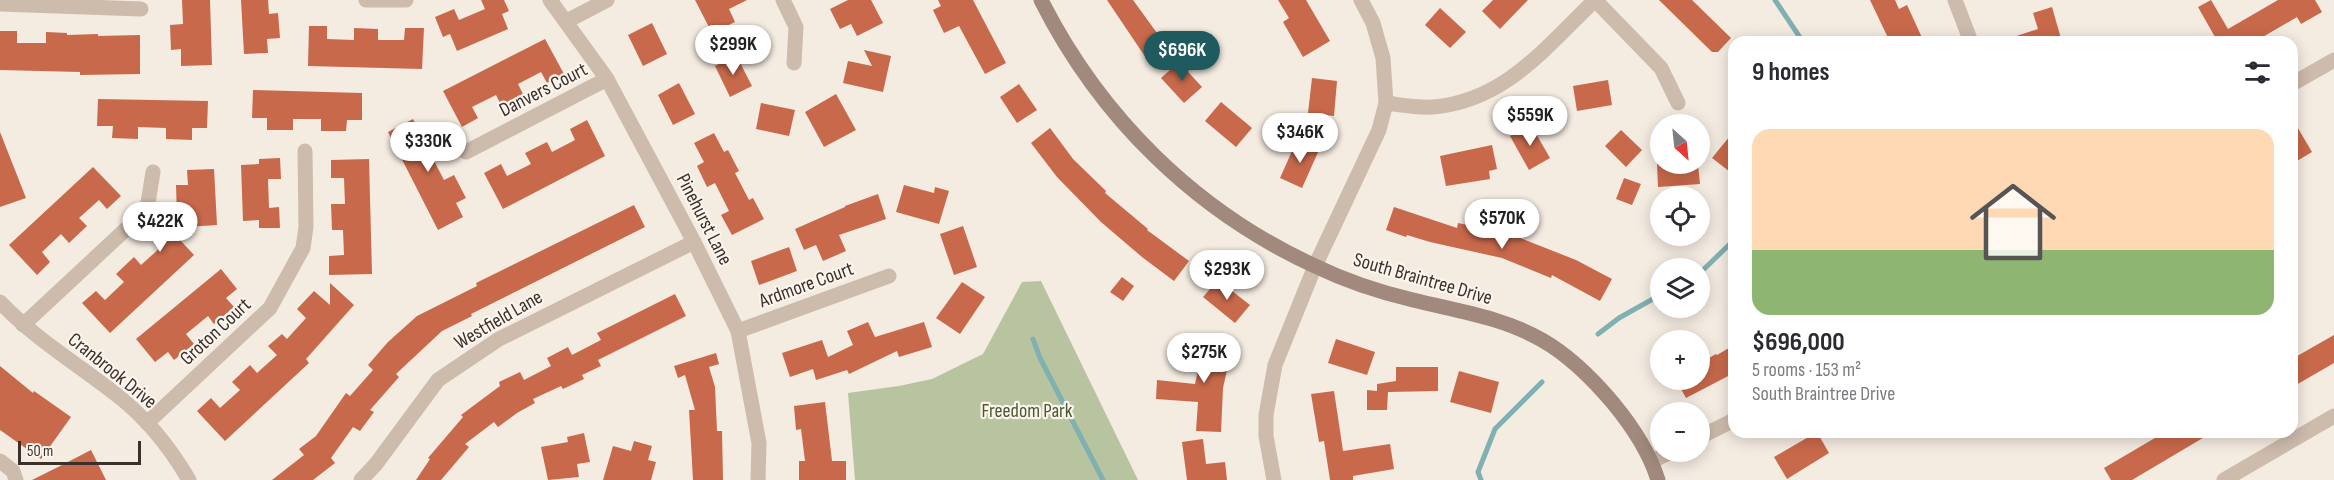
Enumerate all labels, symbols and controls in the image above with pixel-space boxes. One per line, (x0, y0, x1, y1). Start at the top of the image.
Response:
pin: $299K (691, 25, 775, 76)
pin: $696K (1140, 31, 1224, 82)
text: $299K (709, 32, 757, 56)
text: $696K (1158, 38, 1206, 62)
icon: filters (2241, 56, 2274, 89)
street label: Danvers Court (495, 57, 591, 122)
text: 9 homes (1752, 57, 1830, 88)
pin: $559K (1488, 96, 1572, 147)
text: $559K (1506, 103, 1554, 127)
pin: $346K (1258, 113, 1342, 164)
north arrow (1650, 114, 1710, 174)
map controls (1650, 114, 1710, 462)
text: $346K (1276, 120, 1324, 144)
pin: $330K (386, 122, 470, 173)
text: $330K (404, 129, 452, 153)
icon: home (1959, 168, 2067, 276)
street label: Pinehurst Lane (671, 170, 737, 269)
button: locate (1650, 186, 1710, 246)
pin: $570K (1460, 199, 1544, 250)
pin: $422K (118, 202, 202, 253)
text: $570K (1479, 206, 1525, 230)
text: $422K (137, 209, 184, 233)
street label: South Braintree Drive (1351, 248, 1495, 310)
pin: $293K (1185, 250, 1269, 301)
street label: Ardmore Court (755, 257, 857, 313)
text: $293K (1203, 257, 1251, 281)
button: layers (1650, 258, 1710, 318)
street label: Westfield Lane (450, 285, 547, 355)
street label: Groton Court (175, 293, 256, 371)
text: $696,000 (1752, 327, 1845, 358)
street label: Cranbrook Drive (63, 328, 162, 414)
button: + (1650, 330, 1710, 390)
pin: $275K (1162, 333, 1246, 384)
text: $275K (1181, 340, 1227, 364)
text: 5 rooms · 153 m² (1752, 358, 1861, 382)
text: South Braintree Drive (1752, 382, 1895, 406)
park label: Freedom Park (982, 399, 1073, 423)
button: − (1650, 402, 1710, 462)
scale bar (18, 438, 141, 466)
text: 50 m (27, 442, 53, 461)

